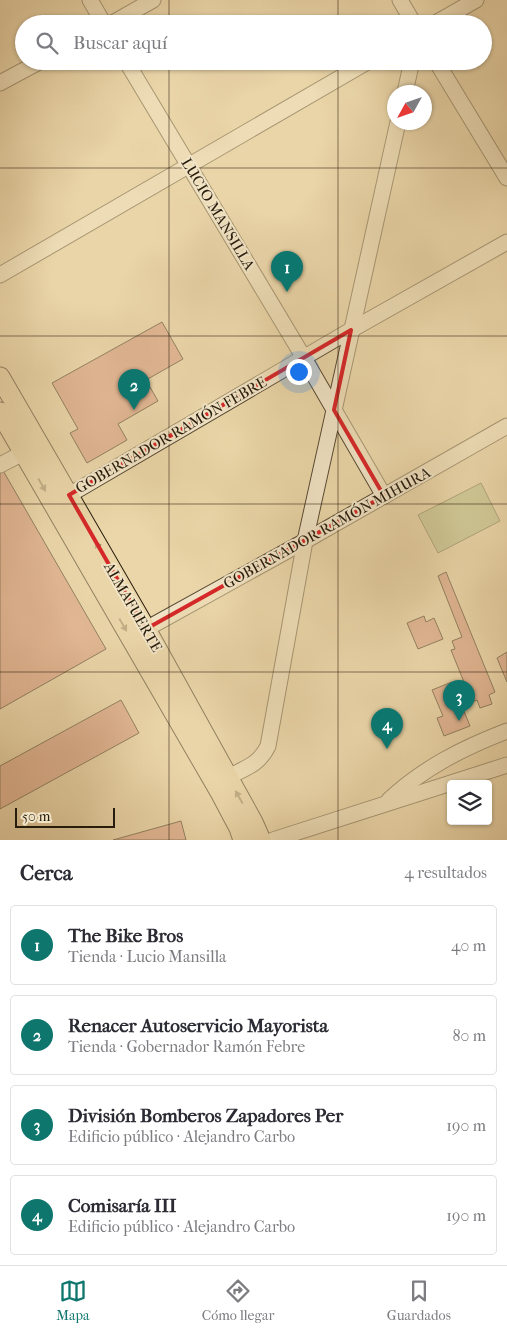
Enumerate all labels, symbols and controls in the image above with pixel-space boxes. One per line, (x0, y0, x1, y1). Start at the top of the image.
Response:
search box (15, 15, 492, 70)
icon: search (33, 29, 61, 57)
text: Buscar aquí (73, 32, 167, 54)
north arrow (387, 85, 432, 130)
street label: LUCIO MANSILLA (177, 155, 259, 274)
pin: 1 (271, 251, 303, 292)
your location (286, 359, 312, 385)
pin: 2 (118, 369, 150, 410)
street label: GOBERNADOR RAMÓN FEBRE (72, 373, 270, 497)
street label: GOBERNADOR RAMÓN MIHURA (220, 463, 434, 593)
one-way arrow (37, 478, 46, 491)
one-way arrow (95, 542, 104, 555)
street label: ALMAFUERTE (100, 558, 166, 655)
one-way arrow (119, 619, 128, 632)
pin: 3 (443, 680, 475, 721)
pin: 4 (371, 708, 403, 749)
map controls (447, 780, 492, 825)
button: layers (447, 780, 492, 825)
one-way arrow (235, 789, 243, 804)
scale bar (15, 805, 115, 828)
text: 50 m (22, 808, 50, 825)
text: Cerca (20, 861, 72, 885)
text: 4 resultados (404, 863, 487, 882)
text: The Bike Bros (68, 925, 183, 947)
text: 1 (34, 936, 40, 955)
text: 40 m (451, 936, 486, 955)
text: Tienda · Lucio Mansilla (68, 947, 226, 966)
text: Renacer Autoservicio Mayorista (68, 1015, 328, 1037)
text: 2 (33, 1026, 41, 1045)
text: 80 m (452, 1026, 486, 1045)
text: Tienda · Gobernador Ramón Febre (68, 1037, 305, 1056)
text: División Bomberos Zapadores Per (68, 1105, 343, 1127)
text: 3 (34, 1116, 40, 1135)
text: 190 m (446, 1116, 486, 1135)
text: Edificio público · Alejandro Carbo (68, 1127, 295, 1146)
text: Comisaría III (68, 1195, 176, 1217)
text: 4 (32, 1206, 42, 1225)
text: 190 m (446, 1206, 486, 1225)
text: Edificio público · Alejandro Carbo (68, 1217, 295, 1236)
tab: Mapa (56, 1277, 90, 1324)
tab: Cómo llegar (202, 1277, 274, 1324)
tab: Guardados (387, 1277, 451, 1324)

